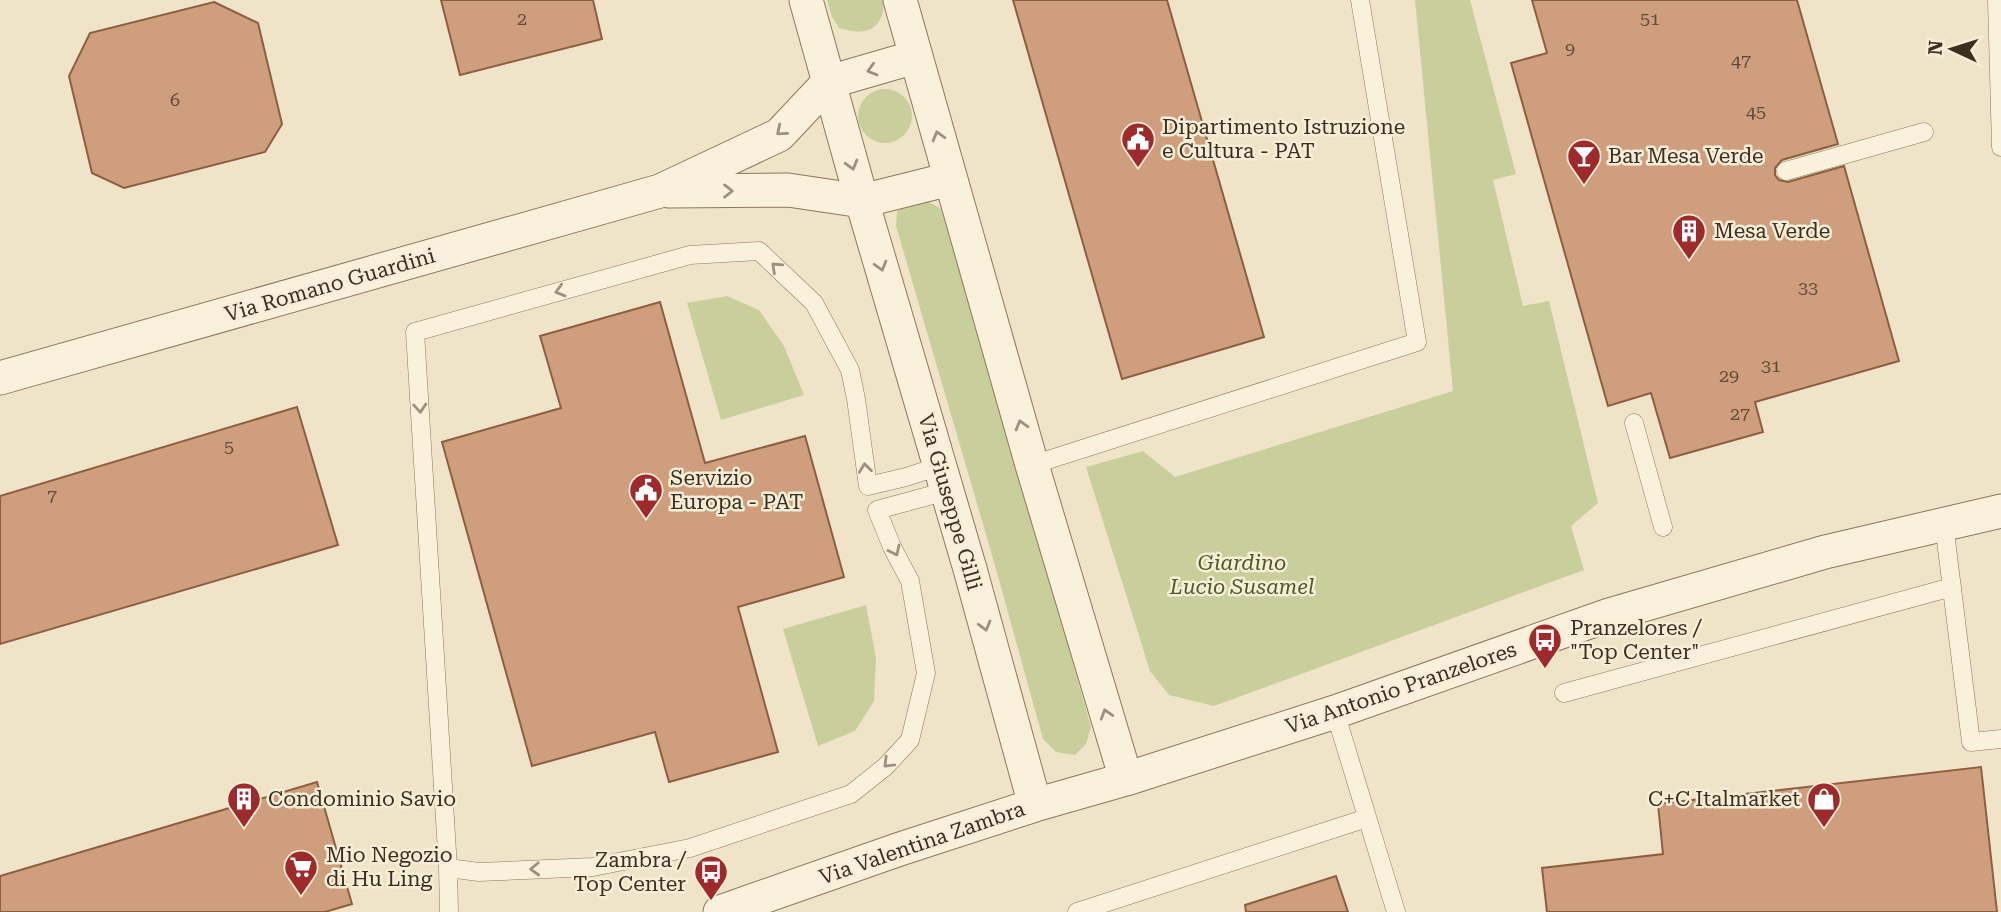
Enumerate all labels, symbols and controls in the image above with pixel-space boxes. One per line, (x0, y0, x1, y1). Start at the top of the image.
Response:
house number: 2 (517, 8, 527, 29)
house number: 51 (1640, 8, 1660, 29)
north arrow (1917, 14, 1987, 84)
house number: 9 (1565, 38, 1575, 59)
text: N (1924, 39, 1948, 56)
house number: 47 (1731, 50, 1751, 71)
one-way arrow (866, 61, 878, 76)
house number: 6 (170, 89, 180, 110)
house number: 45 (1746, 101, 1766, 122)
place label: Dipartimento Istruzione e Cultura - PAT (1162, 115, 1405, 163)
public building icon: Dipartimento Istruzione e Cultura - PAT (1119, 120, 1157, 169)
one-way arrow (776, 122, 789, 135)
one-way arrow (931, 130, 946, 142)
bar icon: Bar Mesa Verde (1565, 137, 1603, 186)
place label: Bar Mesa Verde (1608, 144, 1764, 168)
one-way arrow (844, 159, 858, 171)
one-way arrow (723, 183, 734, 199)
building icon: Mesa Verde (1670, 212, 1708, 261)
place label: Mesa Verde (1714, 219, 1830, 243)
street label: Via Romano Guardini (222, 243, 438, 327)
one-way arrow (873, 260, 888, 272)
one-way arrow (771, 263, 784, 276)
house number: 33 (1798, 277, 1818, 298)
one-way arrow (554, 283, 566, 298)
house number: 31 (1761, 355, 1781, 376)
house number: 29 (1719, 365, 1739, 386)
one-way arrow (412, 403, 427, 414)
house number: 27 (1730, 403, 1750, 424)
street label: Via Giuseppe Gilli (913, 411, 987, 593)
one-way arrow (1015, 419, 1029, 431)
house number: 5 (224, 436, 234, 457)
one-way arrow (858, 462, 873, 474)
place label: Servizio Europa - PAT (670, 466, 803, 514)
public building icon: Servizio Europa - PAT (627, 471, 665, 520)
house number: 7 (47, 485, 57, 506)
one-way arrow (886, 544, 900, 556)
park label: Giardino Lucio Susamel (1169, 551, 1314, 599)
place label: Pranzelores / "Top Center" (1570, 616, 1703, 664)
one-way arrow (977, 620, 992, 632)
bus stop icon: Pranzelores / "Top Center" (1526, 621, 1564, 670)
street label: Via Antonio Pranzelores (1282, 637, 1520, 739)
one-way arrow (1100, 708, 1114, 720)
one-way arrow (883, 755, 896, 768)
building icon: Condominio Savio (225, 780, 263, 829)
shop icon: C+C Italmarket (1805, 780, 1843, 829)
place label: Condominio Savio (268, 787, 456, 811)
place label: C+C Italmarket (1648, 787, 1800, 811)
street label: Via Valentina Zambra (816, 796, 1029, 889)
place label: Mio Negozio di Hu Ling (326, 843, 453, 891)
supermarket icon: Mio Negozio di Hu Ling (282, 848, 320, 897)
place label: Zambra / Top Center (573, 848, 687, 896)
bus stop icon: Zambra / Top Center (692, 853, 730, 902)
one-way arrow (530, 862, 541, 877)

